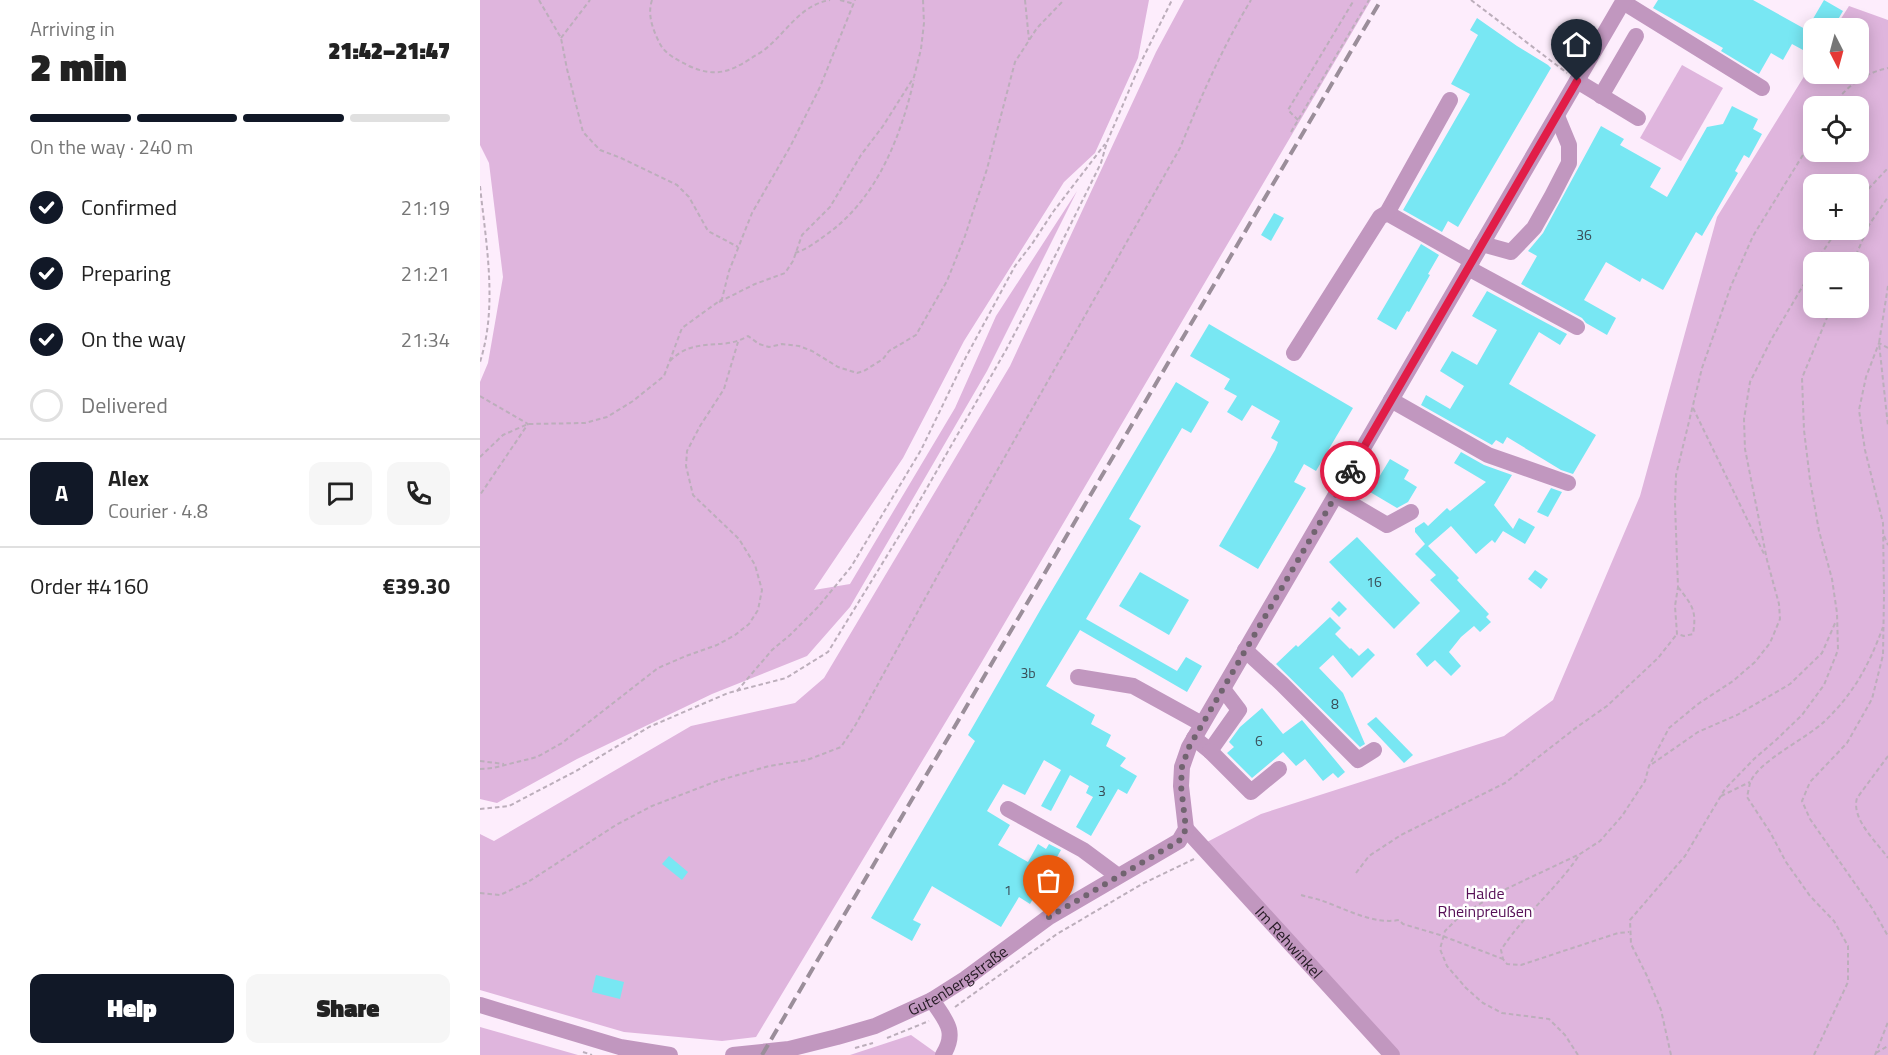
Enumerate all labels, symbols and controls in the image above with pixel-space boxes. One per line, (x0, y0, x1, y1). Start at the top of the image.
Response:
text: Arriving in (30, 13, 115, 44)
north arrow (1803, 18, 1869, 84)
map controls (1803, 18, 1869, 318)
pin (1551, 19, 1602, 81)
icon: home (1560, 28, 1593, 61)
text: 21:42–21:47 (328, 34, 450, 68)
text: 2 min (30, 37, 127, 96)
button: locate (1803, 96, 1869, 162)
text: On the way · 240 m (30, 131, 193, 162)
button: + (1803, 174, 1869, 240)
text: Confirmed (81, 190, 177, 224)
icon: check (30, 191, 63, 224)
text: 21:19 (401, 192, 450, 223)
house number: 36 (1576, 224, 1592, 245)
button: − (1803, 252, 1869, 318)
text: Preparing (81, 256, 171, 290)
icon: check (30, 257, 63, 290)
text: 21:21 (401, 258, 450, 289)
text: On the way (81, 322, 186, 356)
icon: check (30, 323, 63, 356)
text: 21:34 (401, 324, 450, 355)
text: Delivered (81, 388, 168, 422)
courier (1320, 441, 1380, 501)
icon: bike (1334, 455, 1367, 488)
text: Alex (108, 461, 149, 495)
button: chat (309, 462, 372, 525)
button: phone (387, 462, 450, 525)
text: A (55, 476, 68, 510)
text: Courier · 4.8 (108, 495, 208, 526)
text: Order #4160 (30, 569, 149, 603)
text: €39.30 (383, 569, 450, 603)
house number: 16 (1366, 571, 1382, 592)
house number: 3b (1020, 662, 1036, 683)
house number: 8 (1331, 693, 1339, 714)
house number: 6 (1255, 730, 1263, 751)
house number: 3 (1098, 780, 1106, 801)
pin (1023, 855, 1074, 917)
icon: bag (1032, 864, 1065, 897)
house number: 1 (1004, 879, 1012, 900)
park label: Halde Rheinpreußen (1438, 881, 1532, 923)
street label: Im Rehwinkel (1250, 900, 1329, 984)
street label: Gutenbergstraße (904, 939, 1013, 1021)
button: Help (30, 974, 234, 1043)
button: Share (246, 974, 450, 1043)

